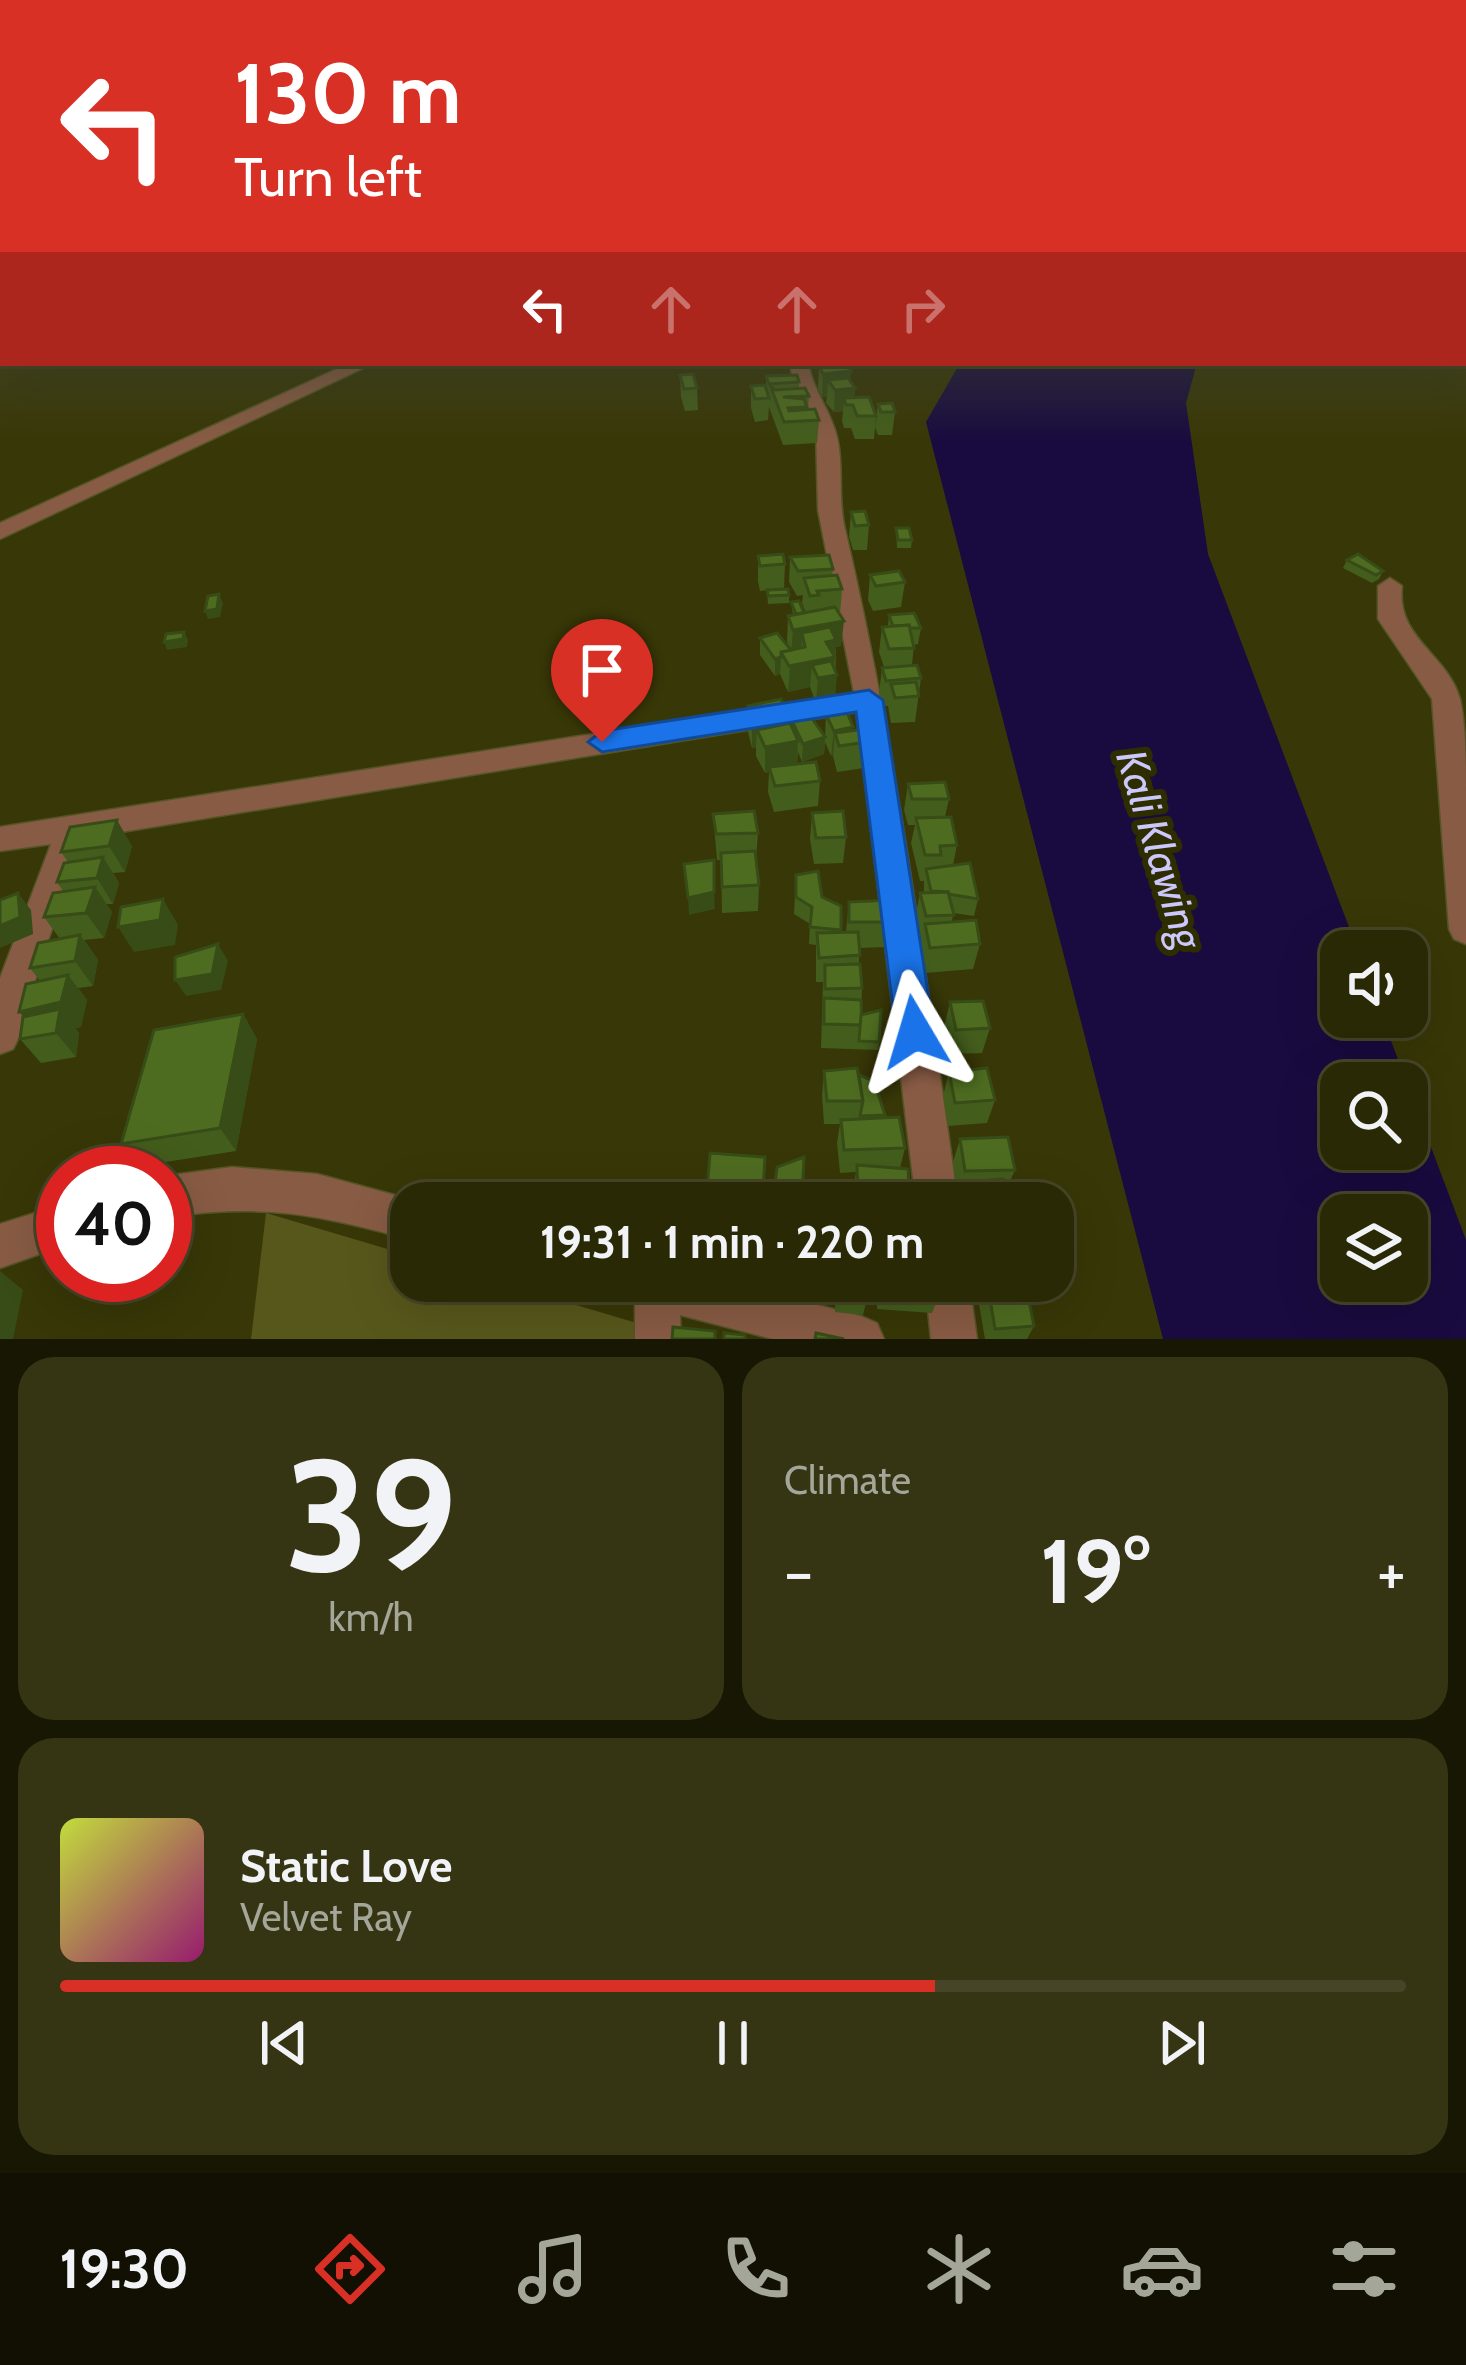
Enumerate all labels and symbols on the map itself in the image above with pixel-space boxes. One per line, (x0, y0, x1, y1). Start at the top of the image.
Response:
pin (551, 619, 653, 742)
water label: Kali Klawing (1105, 743, 1215, 956)
position arrow (852, 969, 978, 1095)
speed limit sign: 40 (36, 1146, 192, 1302)

